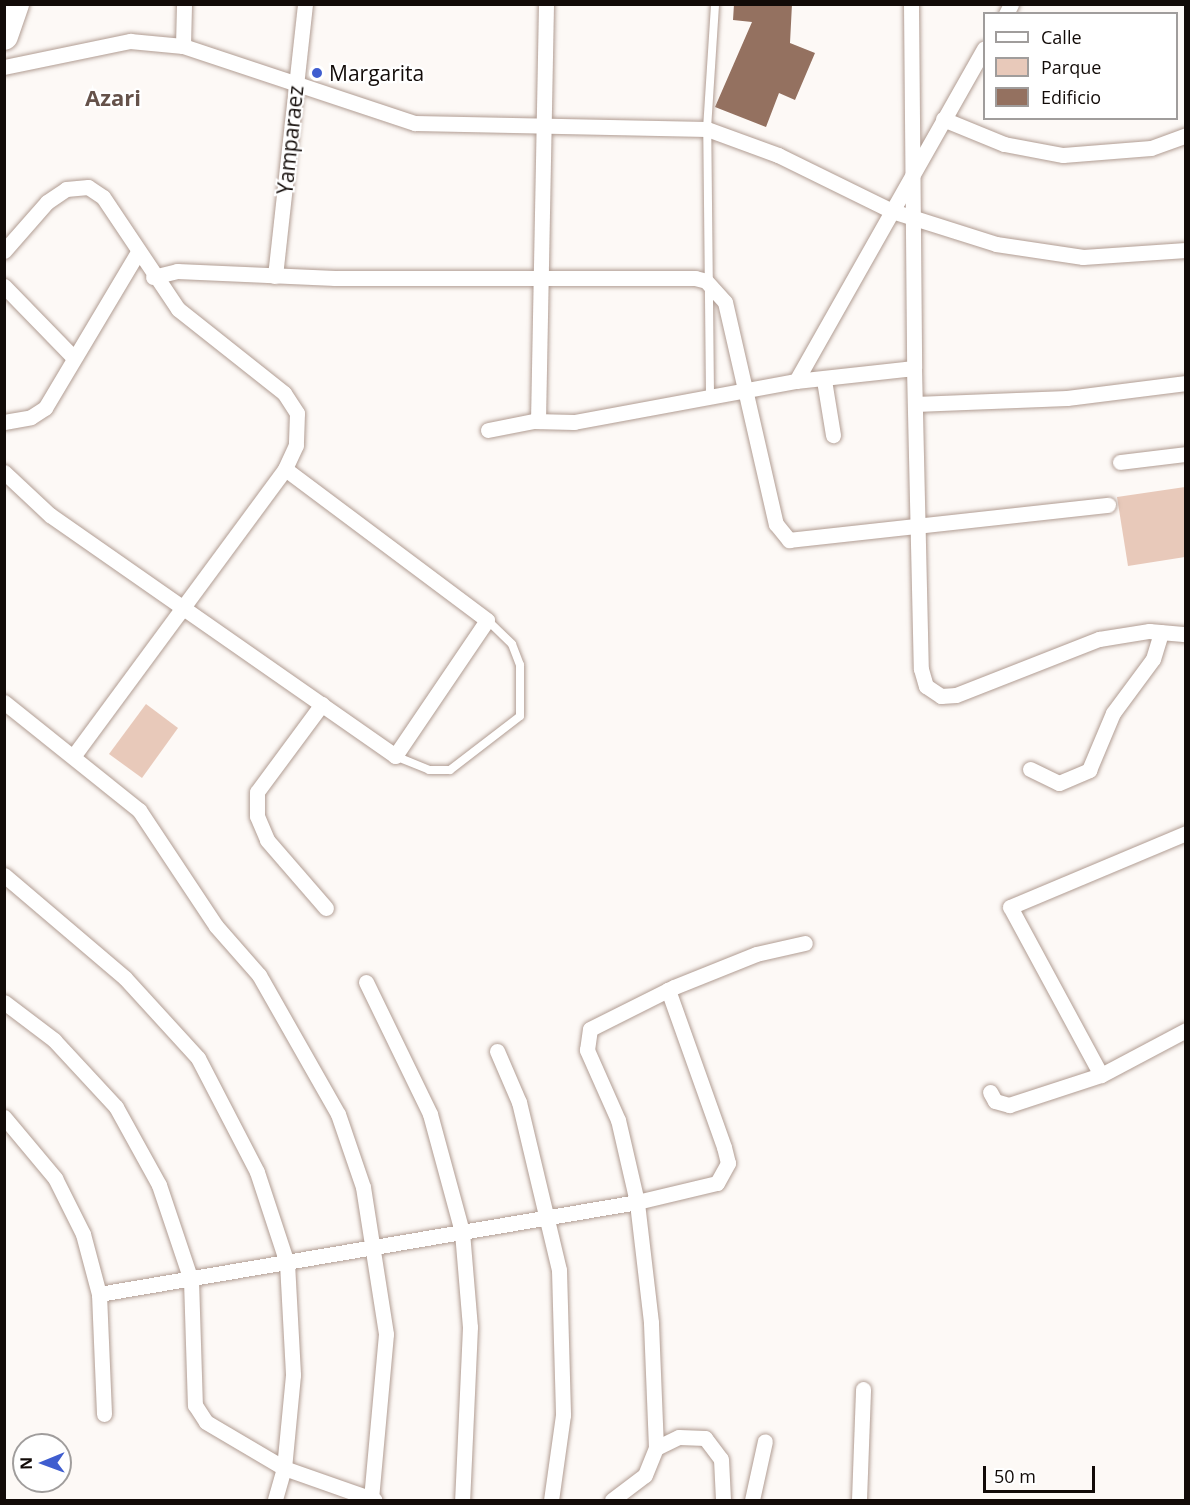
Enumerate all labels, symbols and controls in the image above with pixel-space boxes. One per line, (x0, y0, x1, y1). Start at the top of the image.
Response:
legend (983, 12, 1178, 120)
text: Calle (1041, 25, 1082, 49)
text: Parque (1041, 55, 1101, 79)
place label: Margarita (329, 60, 424, 86)
marker: Margarita (310, 66, 324, 80)
street label: Yamparaez (272, 84, 308, 196)
district label: Azari (85, 85, 141, 111)
text: Edificio (1041, 85, 1101, 109)
north arrow (12, 1433, 72, 1493)
scale bar (986, 1454, 1098, 1492)
text: N (15, 1457, 37, 1470)
text: 50 m (994, 1464, 1036, 1488)

